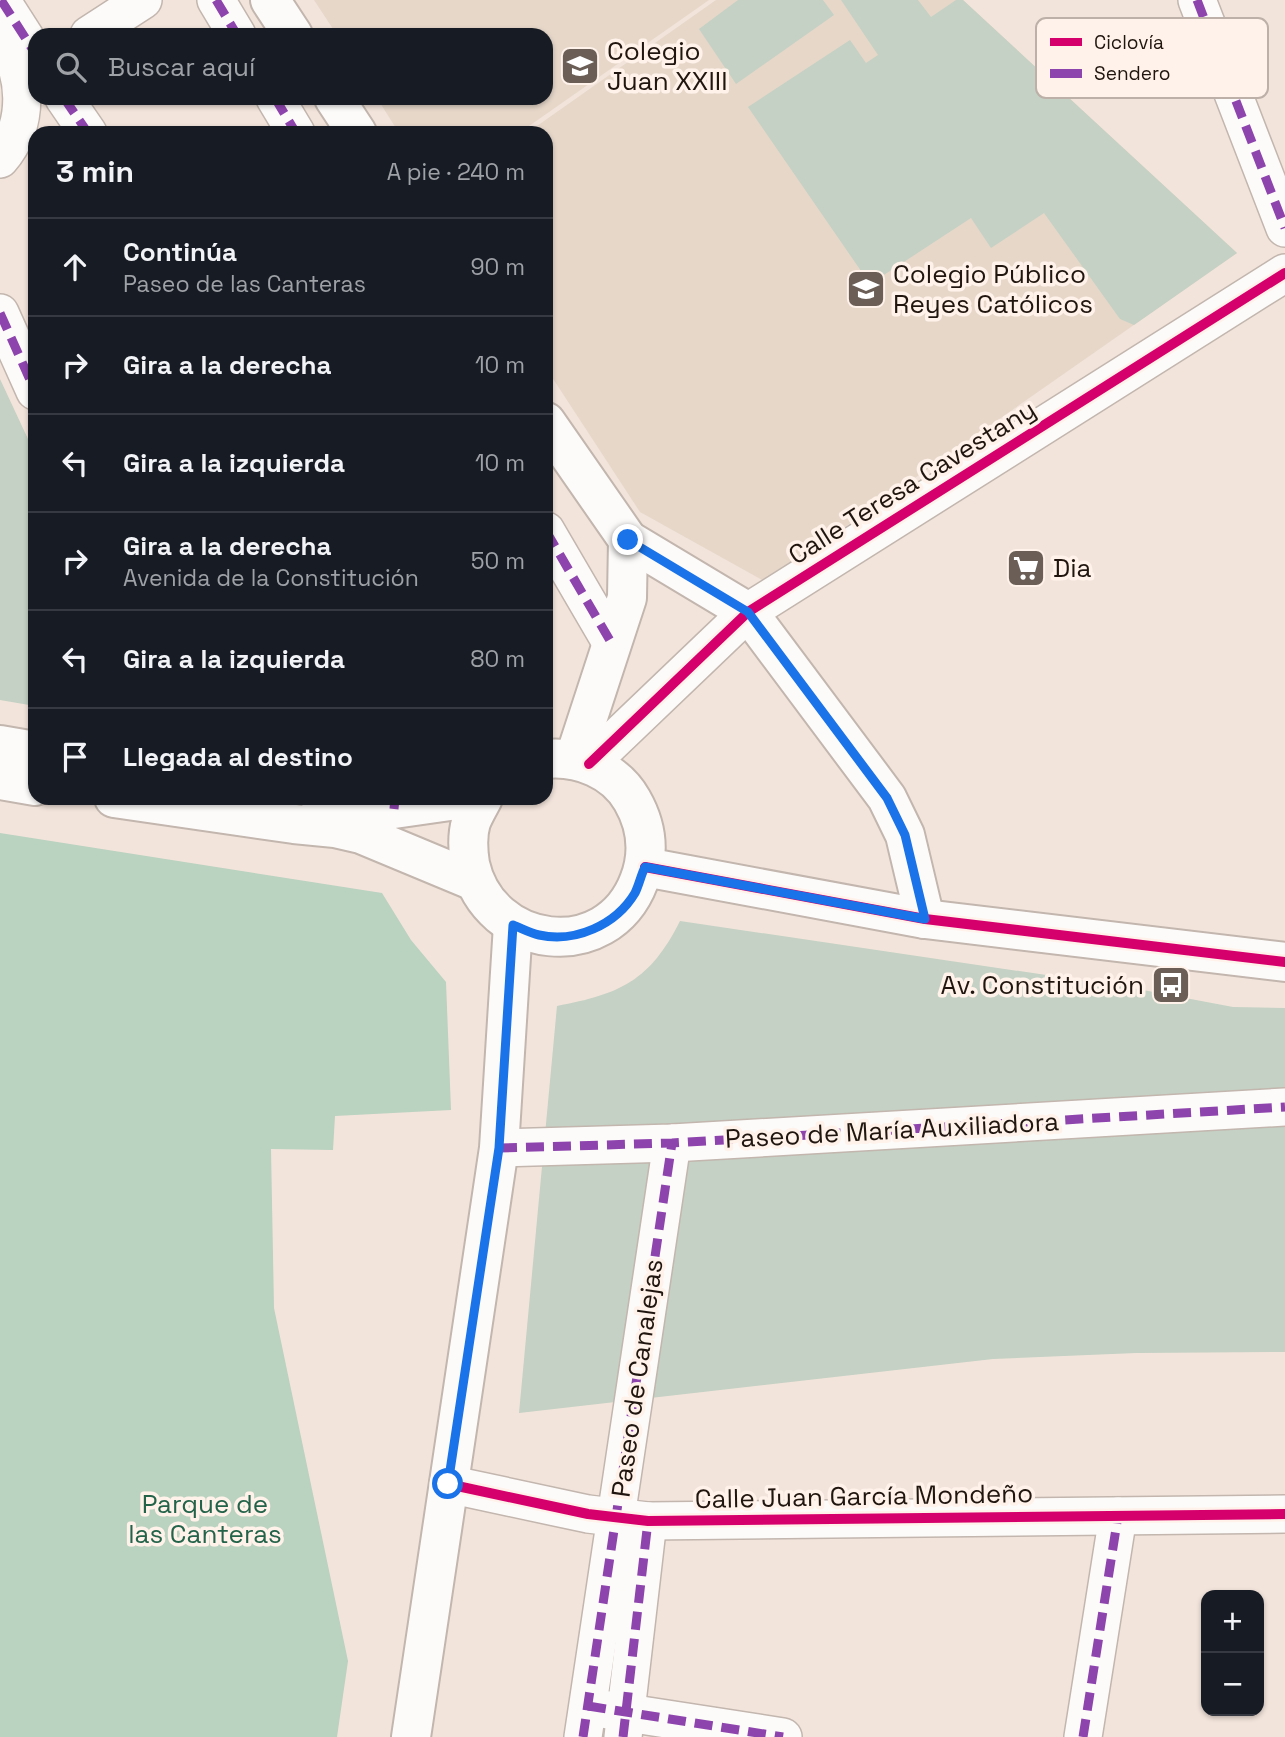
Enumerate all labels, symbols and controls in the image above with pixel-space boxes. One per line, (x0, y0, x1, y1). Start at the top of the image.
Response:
legend (1036, 18, 1268, 98)
search box (28, 28, 553, 105)
text: Ciclovía (1094, 30, 1164, 55)
place label: Colegio Juan XXIII (607, 34, 727, 98)
school or university icon: Colegio Juan XXIII (559, 45, 601, 87)
icon: search (52, 48, 90, 86)
text: Buscar aquí (108, 50, 255, 84)
text: Sendero (1094, 61, 1171, 86)
text: 3 min (56, 152, 134, 191)
text: A pie · 240 m (387, 157, 525, 187)
text: Continúa (123, 235, 237, 269)
icon: ahead (56, 248, 94, 286)
text: 90 m (470, 252, 525, 282)
place label: Colegio Público Reyes Católicos (893, 257, 1093, 321)
school or university icon: Colegio Público Reyes Católicos (845, 268, 887, 310)
text: Paseo de las Canteras (123, 269, 366, 299)
icon: right (56, 346, 94, 384)
text: Gira a la derecha (123, 348, 332, 382)
text: 10 m (475, 350, 525, 380)
street label: Calle Teresa Cavestany (782, 392, 1042, 572)
icon: left (56, 444, 94, 482)
text: Gira a la izquierda (123, 446, 345, 480)
text: 10 m (475, 448, 525, 478)
route end (612, 524, 643, 555)
text: Gira a la derecha (123, 529, 332, 563)
icon: right (56, 542, 94, 580)
text: 50 m (471, 546, 525, 576)
supermarket icon: Dia (1005, 547, 1047, 589)
place label: Dia (1053, 551, 1092, 585)
text: Avenida de la Constitución (123, 563, 419, 593)
icon: left (56, 640, 94, 678)
text: Gira a la izquierda (123, 642, 345, 676)
text: 80 m (470, 644, 525, 674)
icon: arrive (56, 738, 94, 776)
text: Llegada al destino (123, 740, 353, 774)
bus stop icon: Av. Constitución (1150, 964, 1192, 1006)
place label: Av. Constitución (941, 968, 1144, 1002)
street label: Paseo de María Auxiliadora (724, 1104, 1060, 1156)
street label: Paseo de Canalejas (603, 1257, 671, 1499)
route start (432, 1468, 463, 1499)
street label: Calle Juan García Mondeño (695, 1476, 1033, 1516)
park label: Parque de las Canteras (128, 1487, 282, 1551)
map controls (1201, 1590, 1264, 1716)
button: + (1201, 1590, 1264, 1653)
button: − (1201, 1653, 1264, 1716)

